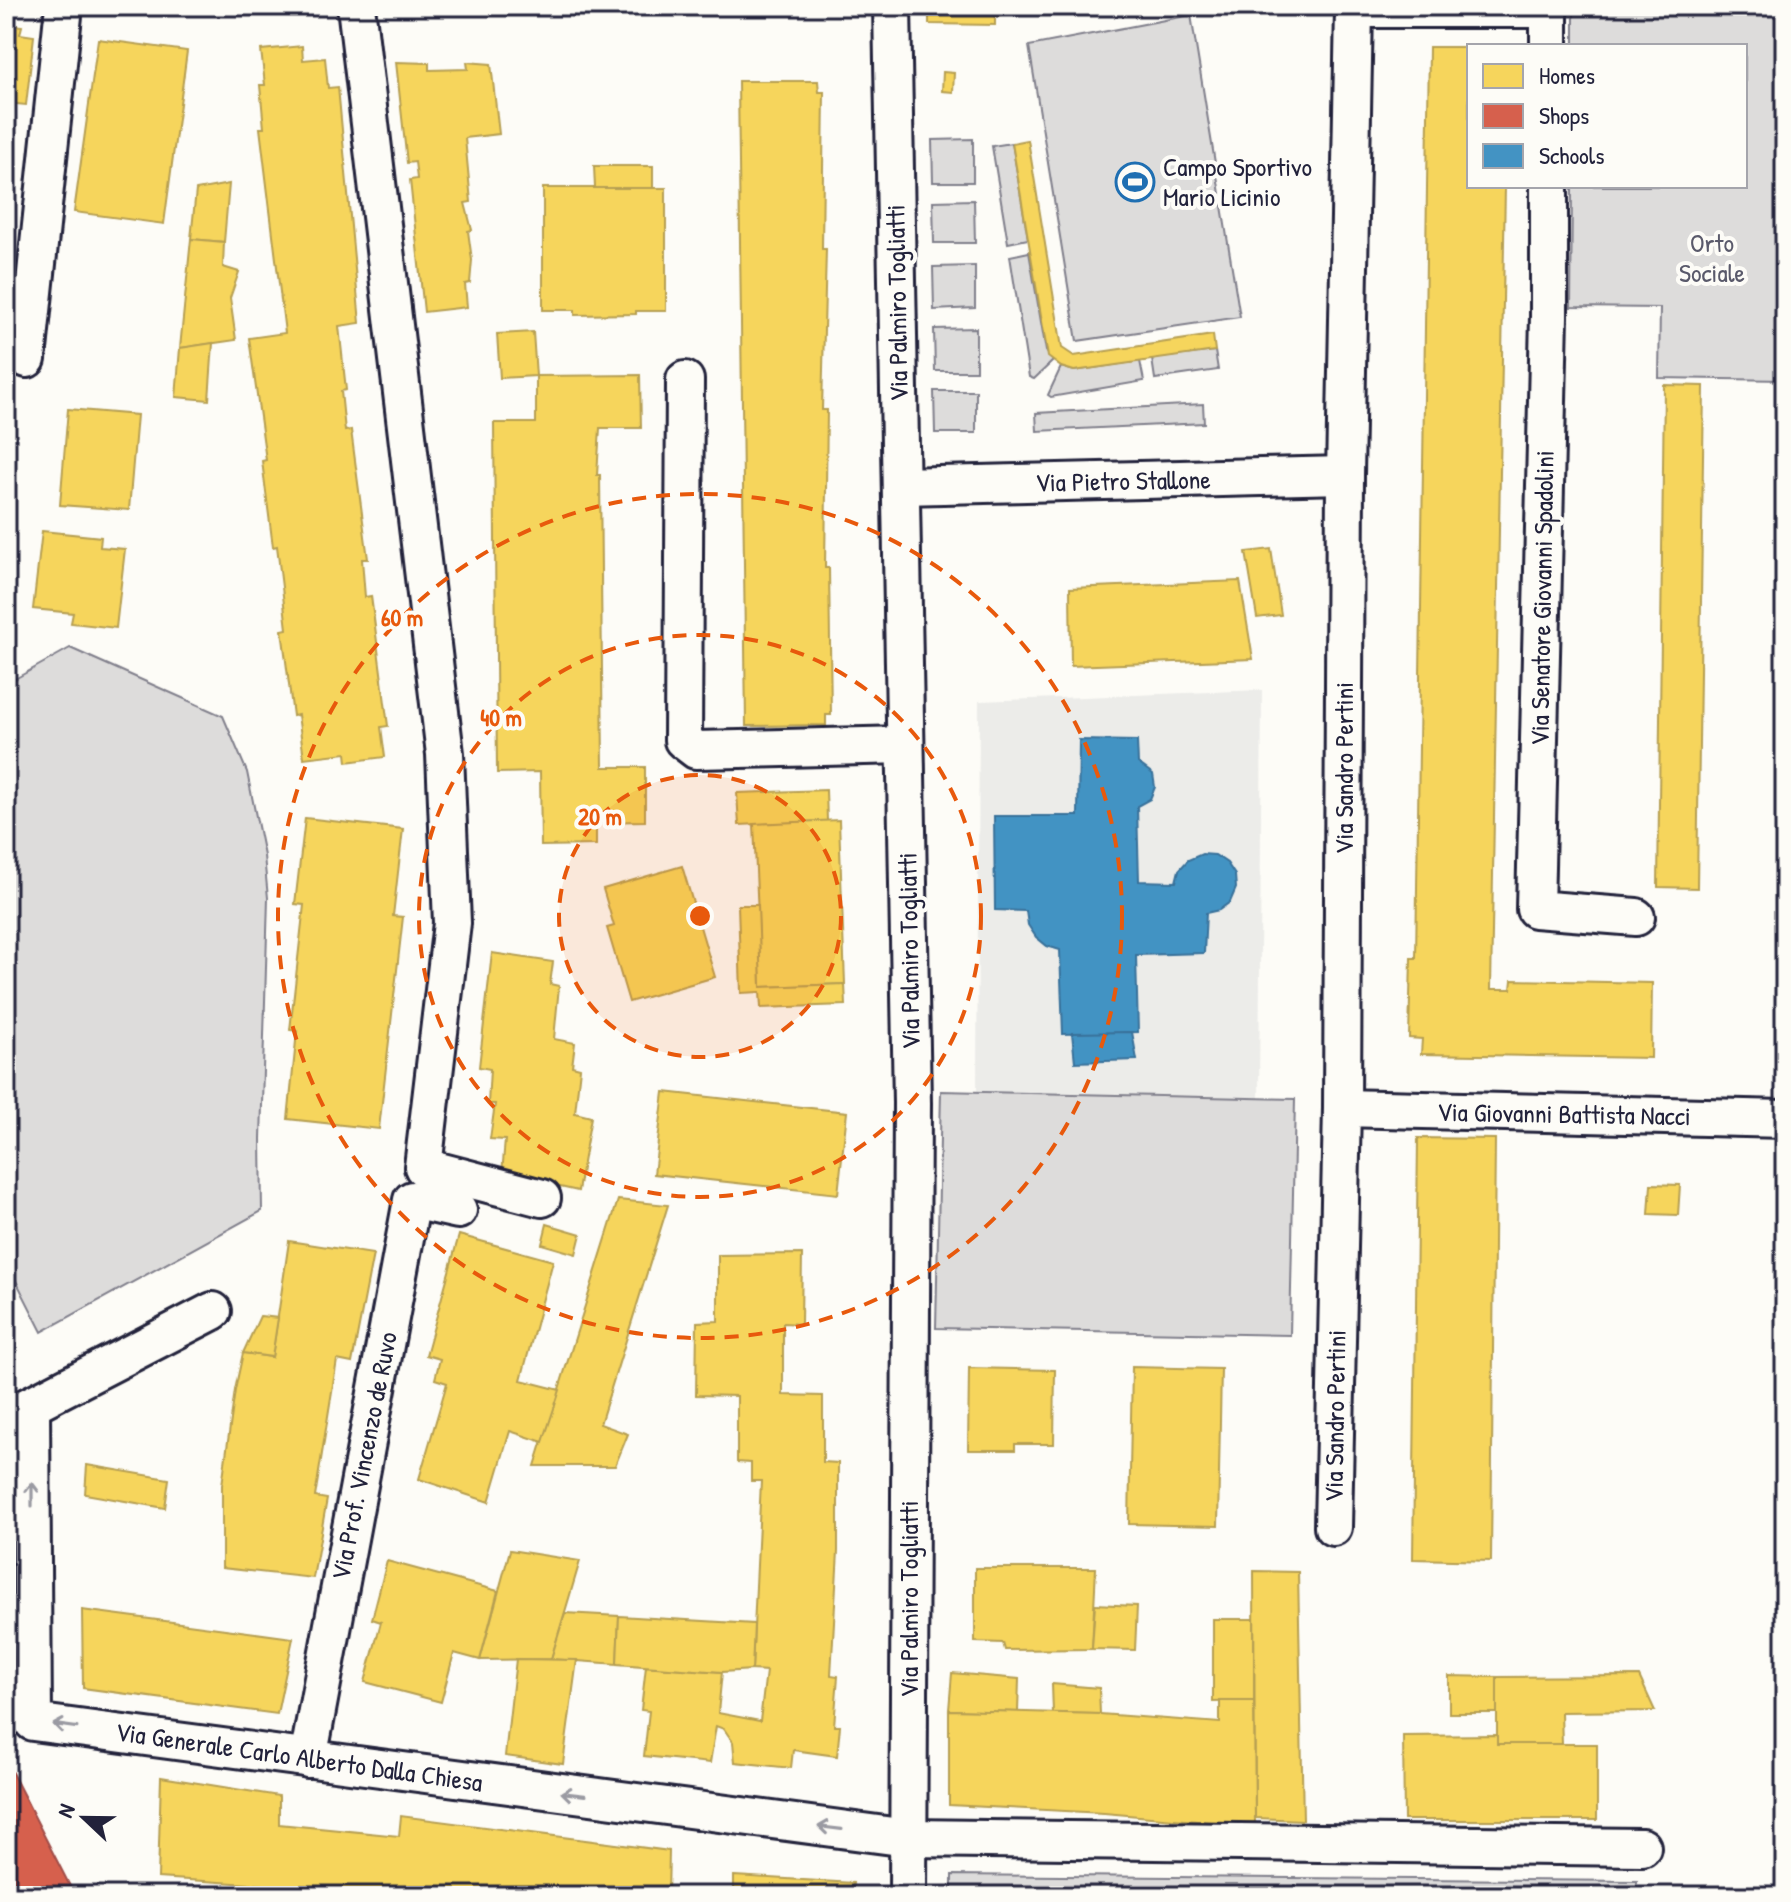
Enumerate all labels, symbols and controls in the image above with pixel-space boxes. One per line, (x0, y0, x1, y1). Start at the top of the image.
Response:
legend (1467, 44, 1747, 188)
text: Homes (1539, 59, 1595, 91)
text: Shops (1539, 99, 1589, 131)
text: Schools (1539, 139, 1604, 171)
place label: Campo Sportivo Mario Licinio (1163, 149, 1312, 214)
sports icon: Campo Sportivo Mario Licinio (1114, 161, 1156, 203)
street label: Via Palmiro Togliatti (877, 204, 916, 402)
park label: Orto Sociale (1679, 225, 1745, 290)
street label: Via Senatore Giovanni Spadolini (1521, 450, 1562, 746)
street label: Via Pietro Stallone (1035, 461, 1211, 500)
text: 60 m (381, 601, 423, 633)
street label: Via Sandro Pertini (1326, 682, 1361, 854)
text: 40 m (480, 701, 522, 733)
text: 20 m (578, 800, 622, 832)
street label: Via Palmiro Togliatti (889, 852, 928, 1050)
centre of rings (686, 902, 714, 930)
street label: Via Giovanni Battista Nacci (1437, 1094, 1691, 1133)
street label: Via Prof. Vincenzo de Ruvo (322, 1329, 405, 1583)
street label: Via Sandro Pertini (1315, 1330, 1354, 1502)
one-way arrow (24, 1481, 39, 1508)
street label: Via Palmiro Togliatti (891, 1500, 926, 1698)
street label: Via Generale Carlo Alberto Dalla Chiesa (113, 1713, 485, 1800)
one-way arrow (53, 1718, 78, 1733)
north arrow (44, 1778, 124, 1858)
one-way arrow (560, 1786, 587, 1801)
text: N (49, 1799, 82, 1822)
one-way arrow (818, 1820, 844, 1835)

